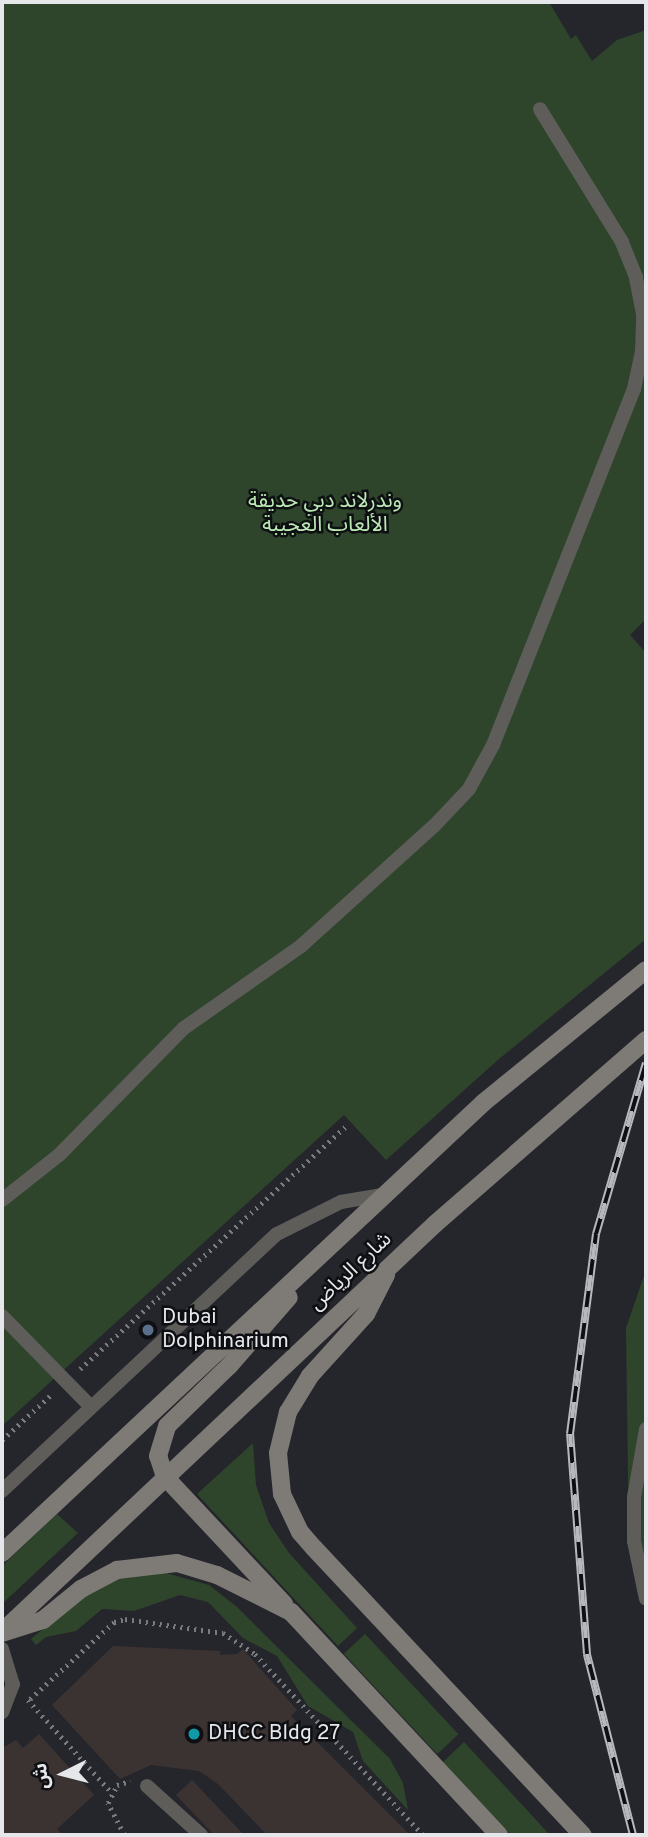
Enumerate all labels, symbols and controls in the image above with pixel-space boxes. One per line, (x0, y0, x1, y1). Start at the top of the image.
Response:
park label: وندرلاند دبي حديقة الألعاب العجيبة (248, 489, 402, 539)
street label: شارع الرياض (304, 1227, 398, 1317)
place label: Dubai Dolphinarium (162, 1305, 289, 1355)
marker: Dubai Dolphinarium (140, 1322, 156, 1338)
place label: DHCC Bldg 27 (208, 1721, 340, 1747)
marker: DHCC Bldg 27 (186, 1726, 202, 1742)
north arrow (28, 1739, 98, 1809)
text: ش (29, 1762, 55, 1790)

